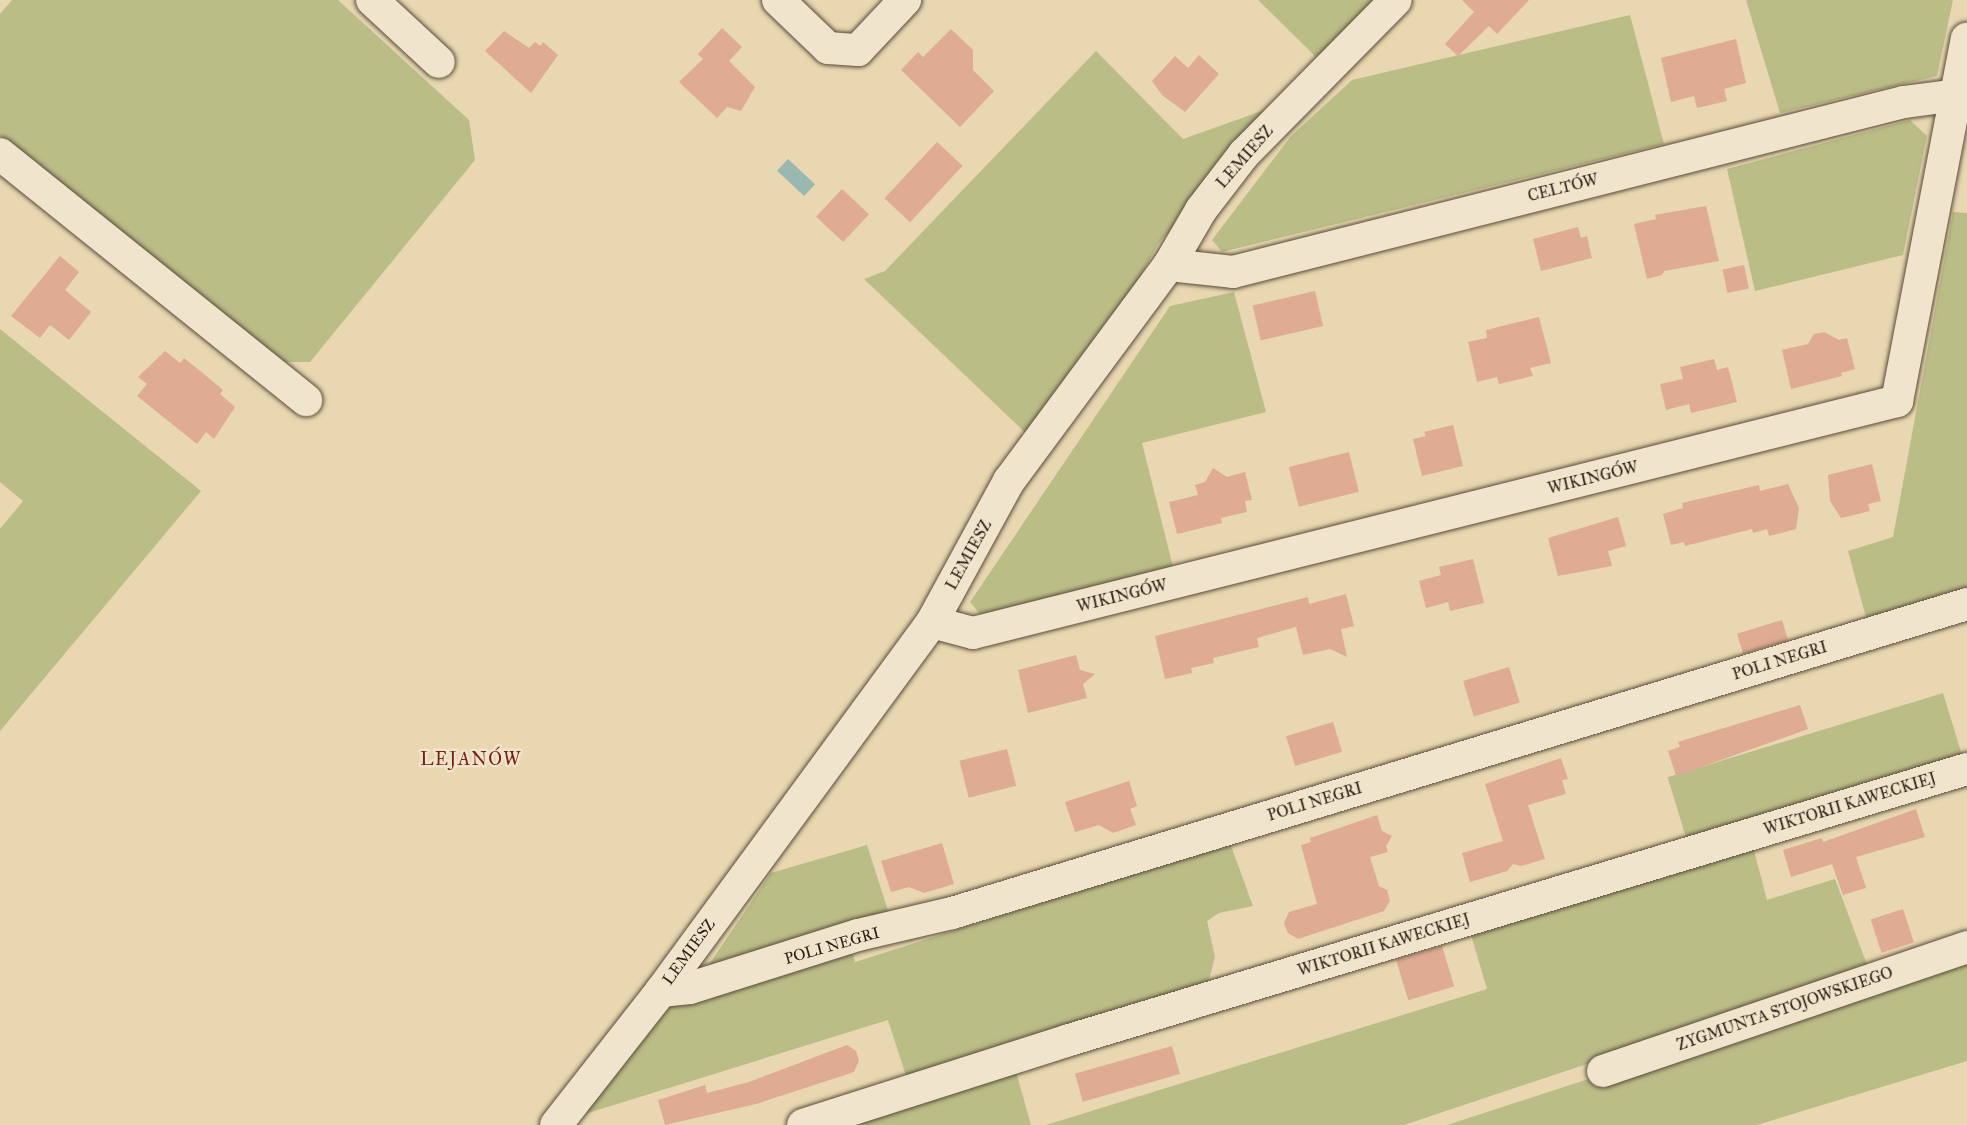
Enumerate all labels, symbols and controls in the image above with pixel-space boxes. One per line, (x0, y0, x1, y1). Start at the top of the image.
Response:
street label: LEMIESZ (1212, 122, 1278, 192)
street label: CELTÓW (1526, 170, 1600, 206)
street label: WIKINGÓW (1546, 457, 1640, 499)
street label: LEMIESZ (942, 517, 996, 593)
street label: WIKINGÓW (1075, 575, 1169, 617)
street label: POLI NEGRI (1730, 637, 1830, 685)
district label: LEJANÓW (420, 748, 522, 770)
street label: WIKTORII KAWECKIEJ (1761, 769, 1939, 839)
street label: POLI NEGRI (1265, 778, 1365, 826)
street label: WIKTORII KAWECKIEJ (1295, 910, 1473, 980)
street label: LEMIESZ (659, 915, 719, 989)
street label: POLI NEGRI (782, 923, 882, 969)
street label: ZYGMUNTA STOJOWSKIEGO (1674, 963, 1896, 1055)

